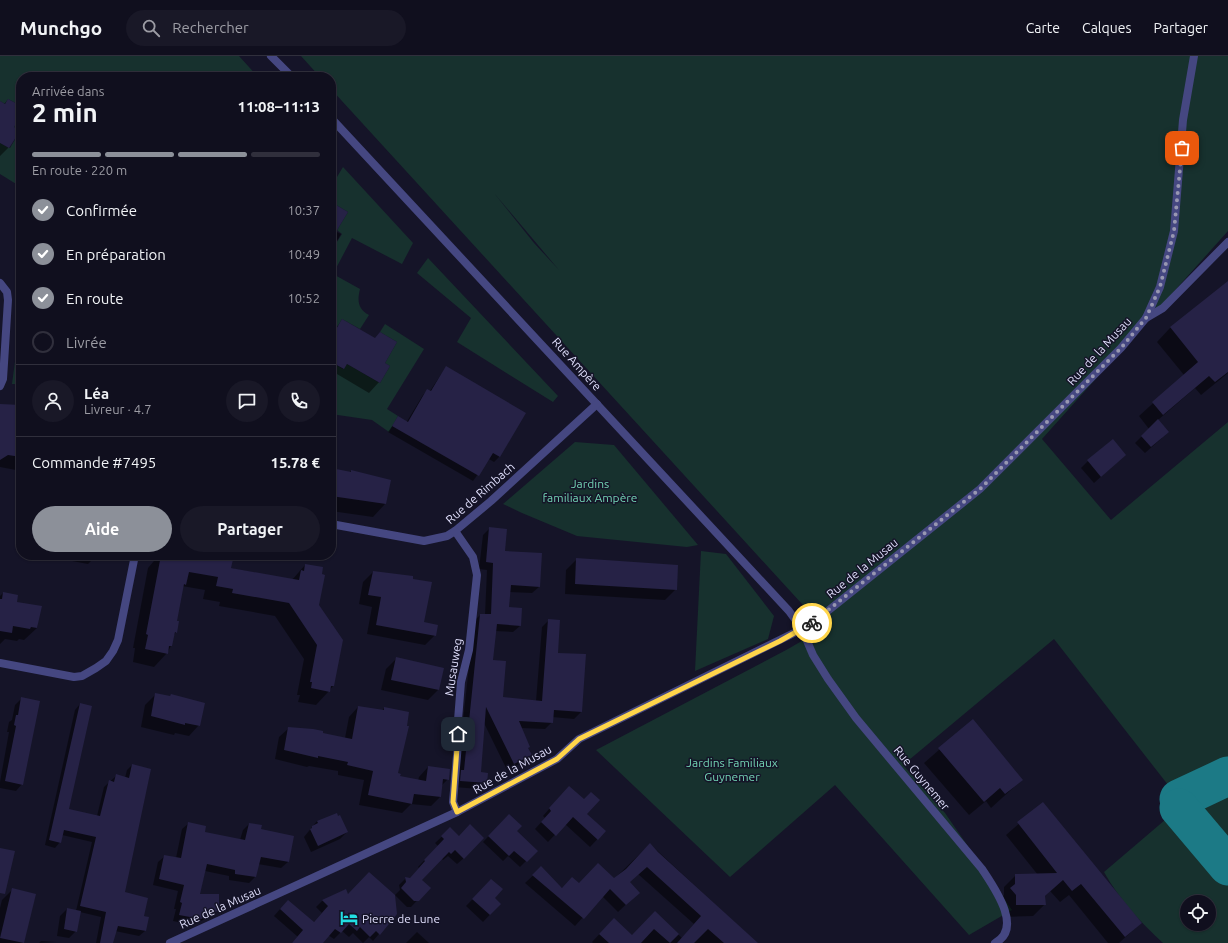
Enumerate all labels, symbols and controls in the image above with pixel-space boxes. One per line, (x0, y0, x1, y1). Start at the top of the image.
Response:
search box (126, 10, 406, 46)
text: Munchgo (20, 17, 102, 39)
icon: search (140, 17, 162, 39)
text: Rechercher (172, 19, 249, 36)
text: Carte (1026, 20, 1060, 36)
text: Calques (1082, 20, 1131, 36)
text: Partager (1153, 20, 1208, 36)
text: Arrivée dans (32, 84, 104, 98)
text: 2 min (32, 98, 98, 127)
text: 11:08–11:13 (237, 98, 320, 115)
pin (1165, 131, 1199, 165)
icon: bag (1171, 137, 1193, 159)
text: En route · 220 m (32, 163, 127, 177)
icon: check (32, 199, 54, 221)
text: Confirmée (66, 202, 137, 219)
text: 10:37 (287, 203, 320, 217)
icon: check (32, 243, 54, 265)
text: En préparation (66, 246, 166, 263)
text: 10:49 (287, 247, 320, 261)
icon: check (32, 287, 54, 309)
text: En route (66, 290, 124, 307)
text: 10:52 (287, 291, 320, 305)
street label: Rue de la Musau (1064, 315, 1134, 387)
text: Livrée (66, 334, 107, 351)
street label: Rue Ampère (550, 335, 604, 393)
button: person (32, 380, 74, 422)
button: chat (226, 380, 268, 422)
button: phone (278, 380, 320, 422)
text: Léa (84, 385, 109, 402)
text: Livreur · 4.7 (84, 402, 152, 416)
text: Commande #7495 (32, 454, 156, 471)
text: 15.78 € (270, 454, 320, 471)
street label: Rue de Rimbach (443, 460, 517, 526)
park label: Jardins familiaux Ampère (543, 477, 637, 504)
button: Aide (32, 506, 172, 552)
button: Partager (180, 506, 320, 552)
street label: Rue de la Musau (824, 535, 900, 601)
courier (792, 603, 832, 643)
icon: bike (801, 612, 823, 634)
street label: Musauweg (442, 637, 464, 697)
pin (441, 717, 475, 751)
icon: home (447, 723, 469, 745)
street label: Rue de la Musau (471, 742, 553, 796)
street label: Rue Guynemer (892, 743, 953, 813)
park label: Jardins Familiaux Guynemer (686, 756, 778, 783)
street label: Rue de la Musau (177, 883, 263, 931)
map controls (1180, 895, 1216, 931)
button: locate (1180, 895, 1216, 931)
hotel icon: Pierre de Lune (339, 908, 359, 928)
place label: Pierre de Lune (362, 912, 440, 925)

